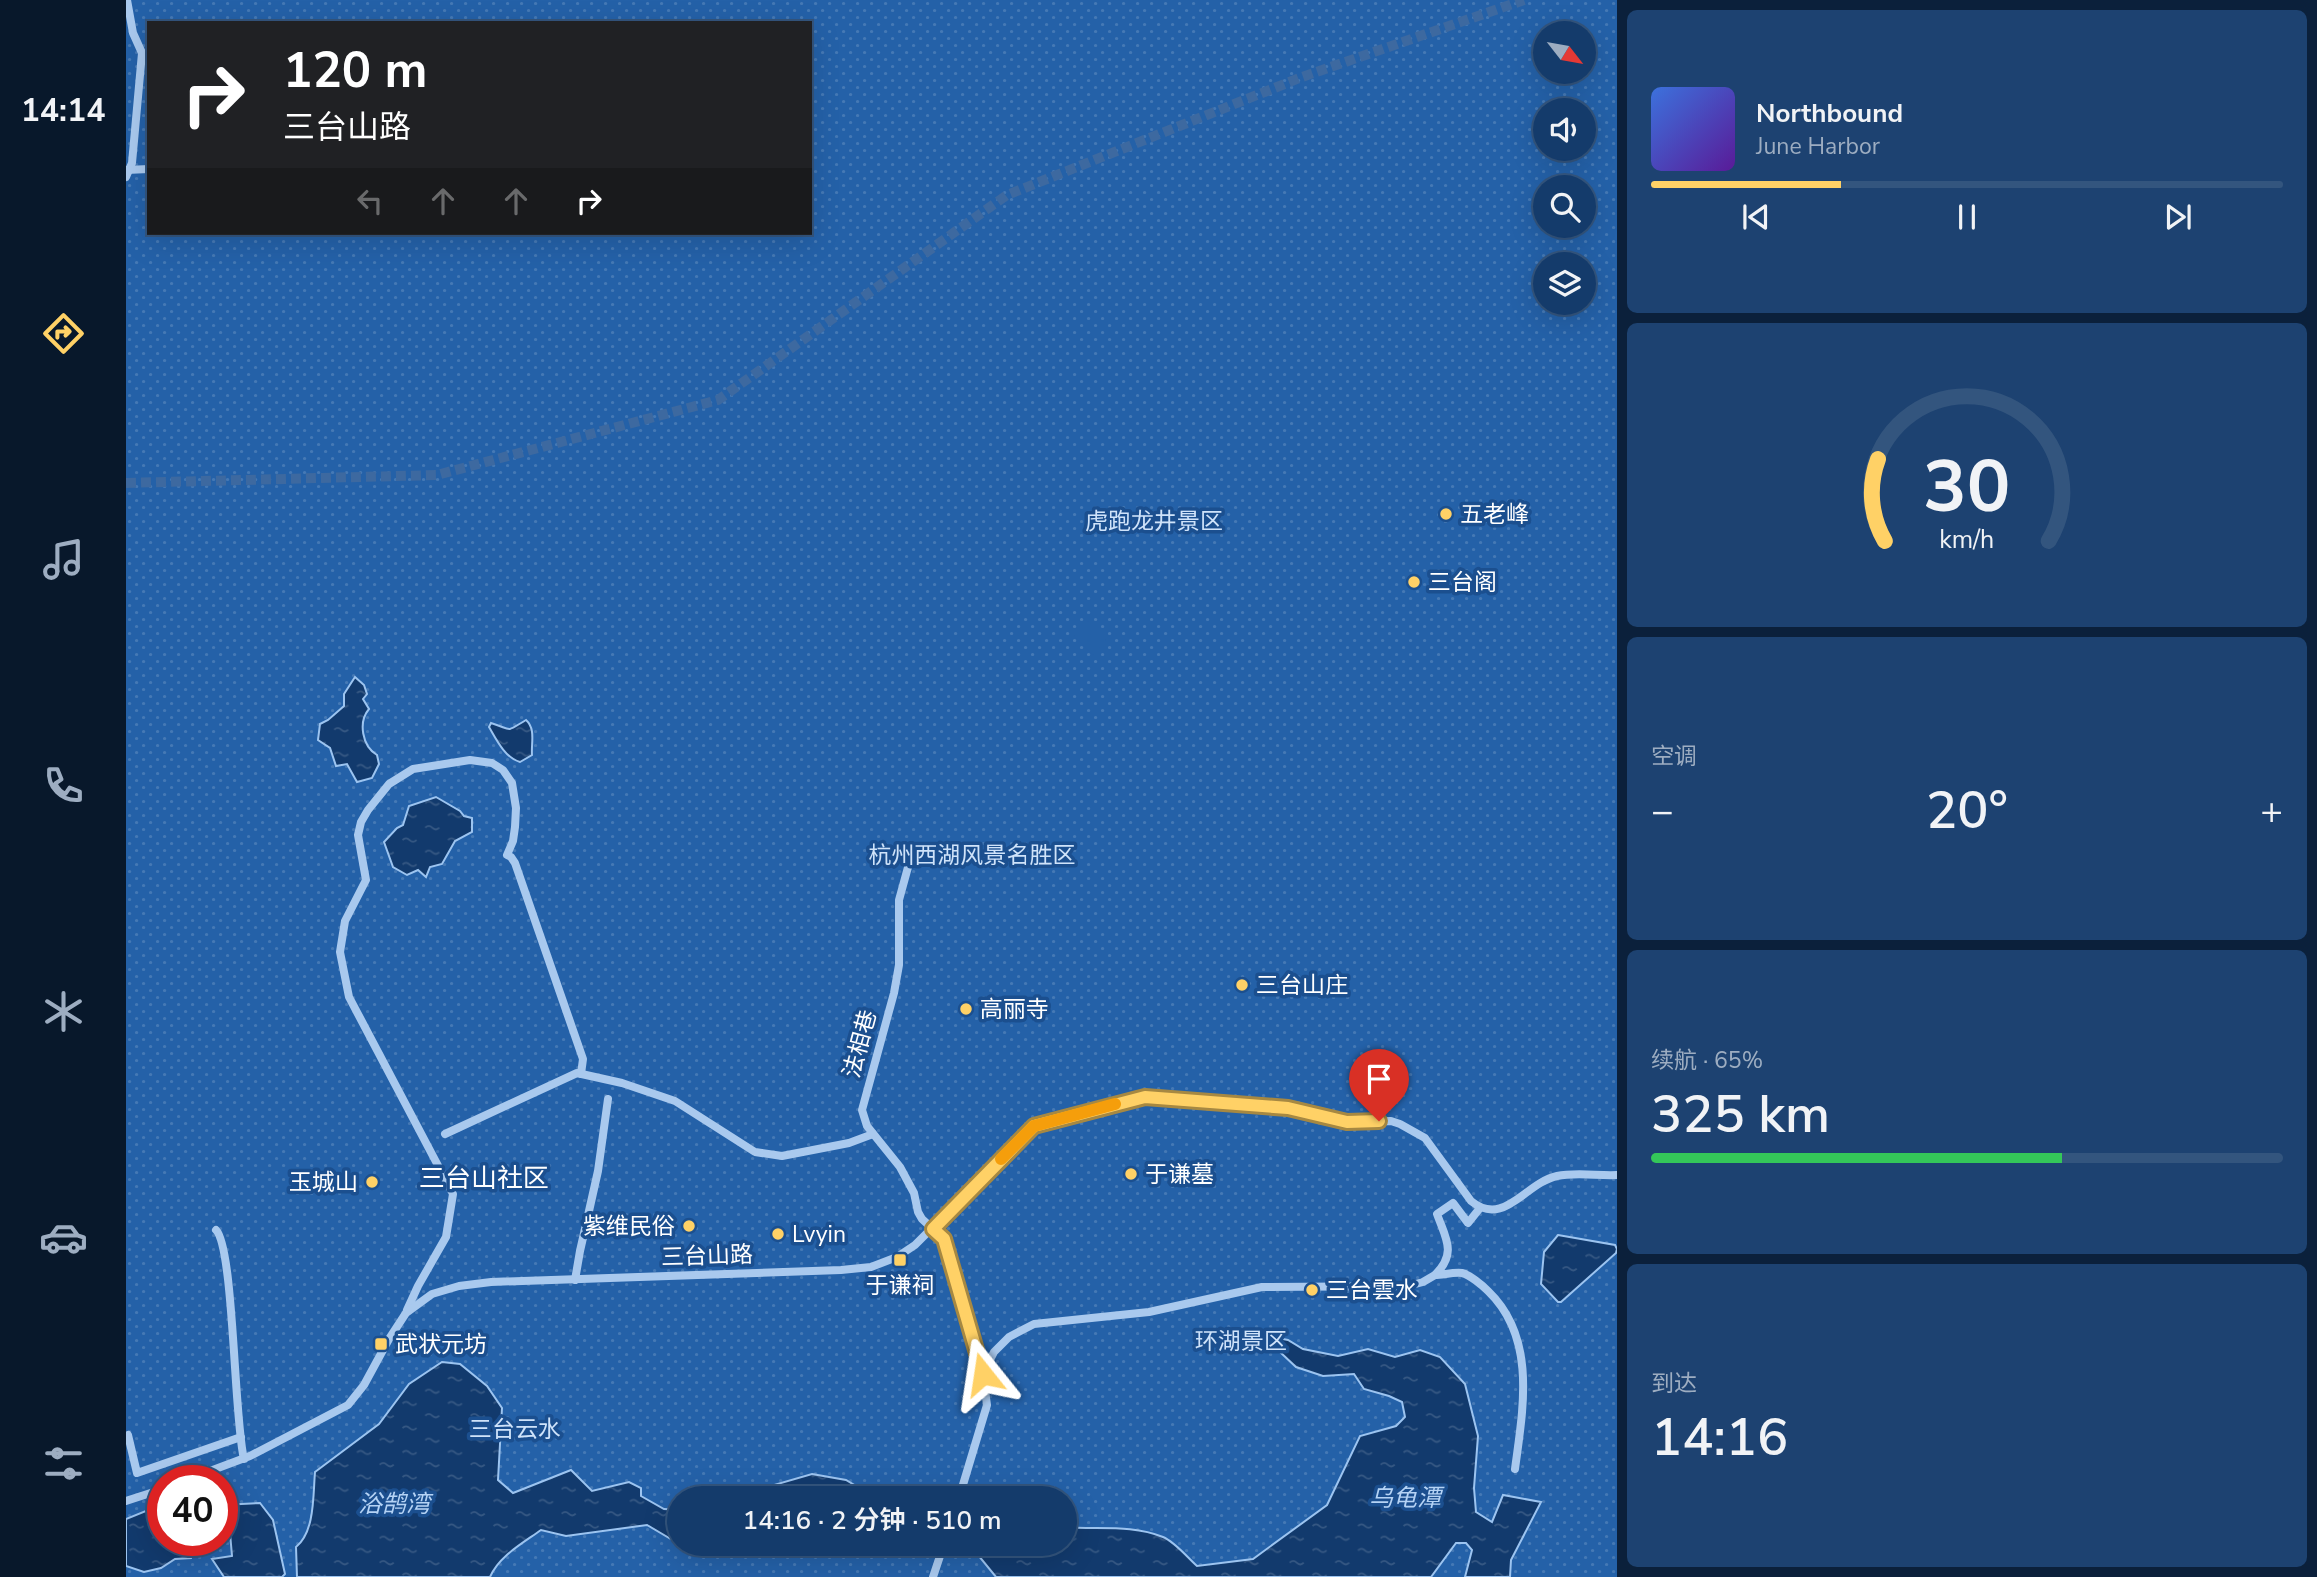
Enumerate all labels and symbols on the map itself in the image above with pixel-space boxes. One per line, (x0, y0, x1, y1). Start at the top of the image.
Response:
north arrow (1533, 21, 1596, 84)
place label: 五老峰 (1460, 499, 1529, 530)
park label: 虎跑龙井景区 (1085, 506, 1223, 537)
marker: 五老峰 (1438, 506, 1454, 522)
place label: 三台阁 (1428, 567, 1497, 598)
marker: 三台阁 (1406, 574, 1422, 590)
park label: 杭州西湖风景名胜区 (869, 840, 1076, 871)
place label: 三台山庄 (1256, 970, 1348, 1001)
marker: 三台山庄 (1234, 977, 1250, 993)
place label: 高丽寺 (980, 994, 1049, 1025)
marker: 高丽寺 (958, 1001, 974, 1017)
street label: 法相巷 (836, 1007, 884, 1081)
pin (1349, 1049, 1409, 1121)
place label: 于谦墓 (1145, 1159, 1214, 1190)
district label: 三台山社区 (419, 1161, 549, 1196)
marker: 于谦墓 (1123, 1166, 1139, 1182)
place label: 玉城山 (289, 1167, 358, 1198)
marker: 玉城山 (364, 1174, 380, 1190)
place label: 紫维民俗 (583, 1211, 675, 1242)
marker: 紫维民俗 (681, 1218, 697, 1234)
place label: Lvyin (792, 1219, 846, 1250)
marker: Lvyin (770, 1226, 786, 1242)
street label: 三台山路 (660, 1239, 754, 1273)
marker: 于谦祠 (892, 1252, 908, 1268)
place label: 于谦祠 (866, 1270, 935, 1301)
place label: 三台雲水 (1326, 1275, 1418, 1306)
marker: 三台雲水 (1304, 1282, 1320, 1298)
park label: 环湖景区 (1195, 1326, 1287, 1357)
place label: 武状元坊 (395, 1329, 487, 1360)
marker: 武状元坊 (373, 1336, 389, 1352)
position arrow (946, 1337, 1020, 1411)
park label: 三台云水 (469, 1414, 561, 1445)
speed limit sign: 40 (147, 1465, 238, 1556)
water label: 乌龟潭 (1369, 1482, 1445, 1514)
water label: 浴鹄湾 (358, 1488, 434, 1520)

